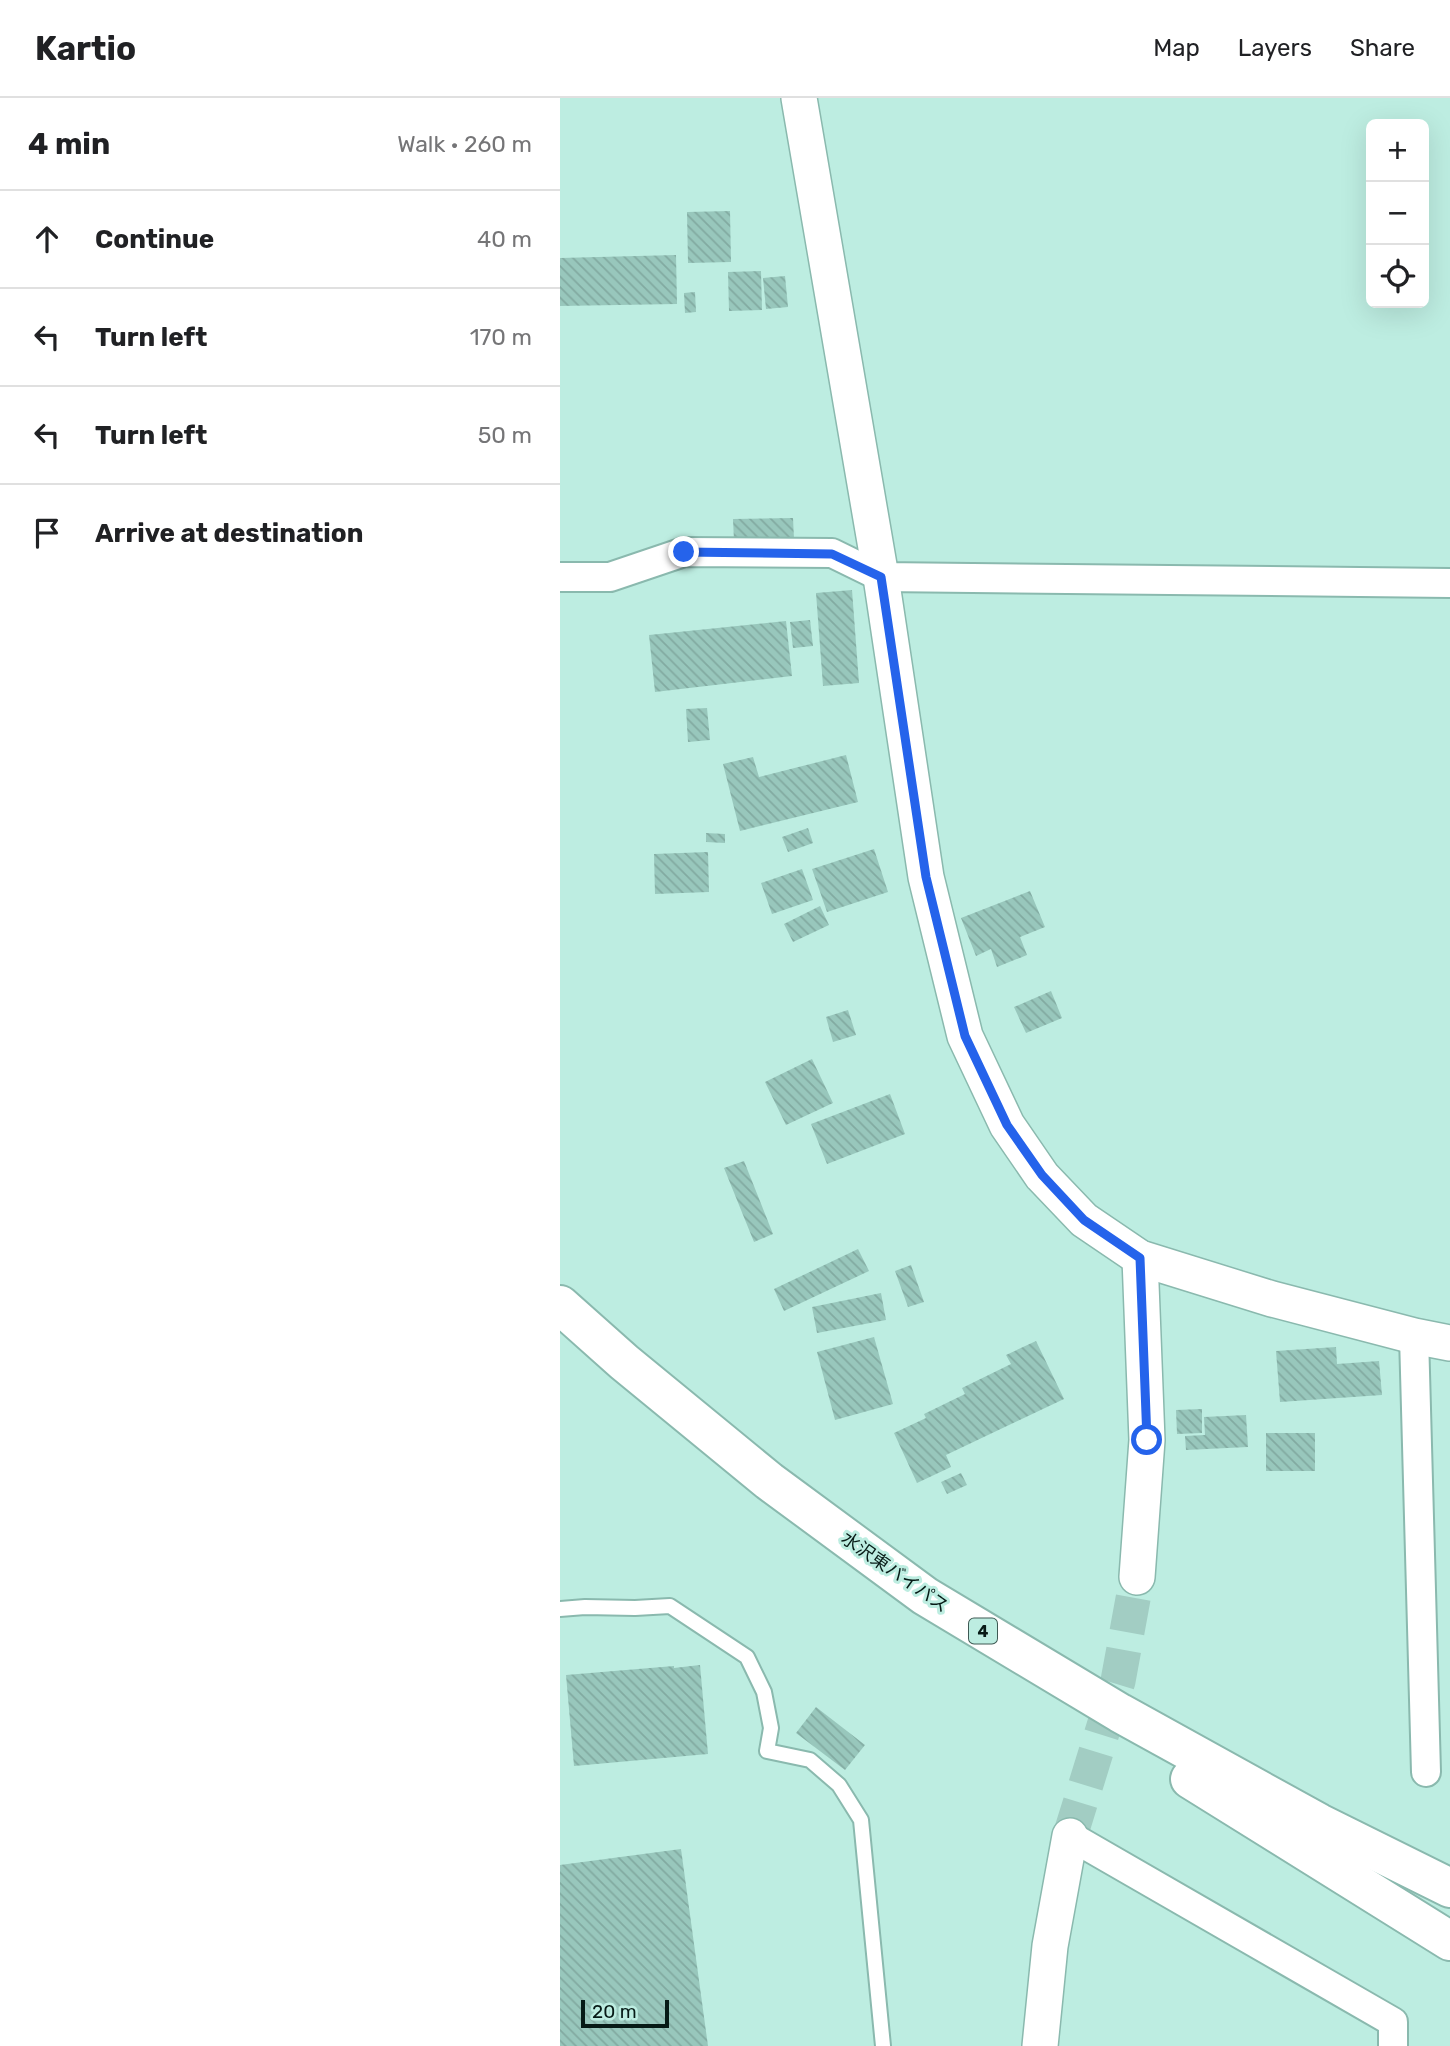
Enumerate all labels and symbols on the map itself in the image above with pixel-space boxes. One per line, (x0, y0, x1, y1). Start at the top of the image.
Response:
route end (668, 536, 699, 567)
route start (1131, 1424, 1162, 1455)
street label: 水沢東バイパス (837, 1527, 953, 1617)
road number: 4 (969, 1618, 997, 1644)
scale bar (581, 1997, 668, 2029)

